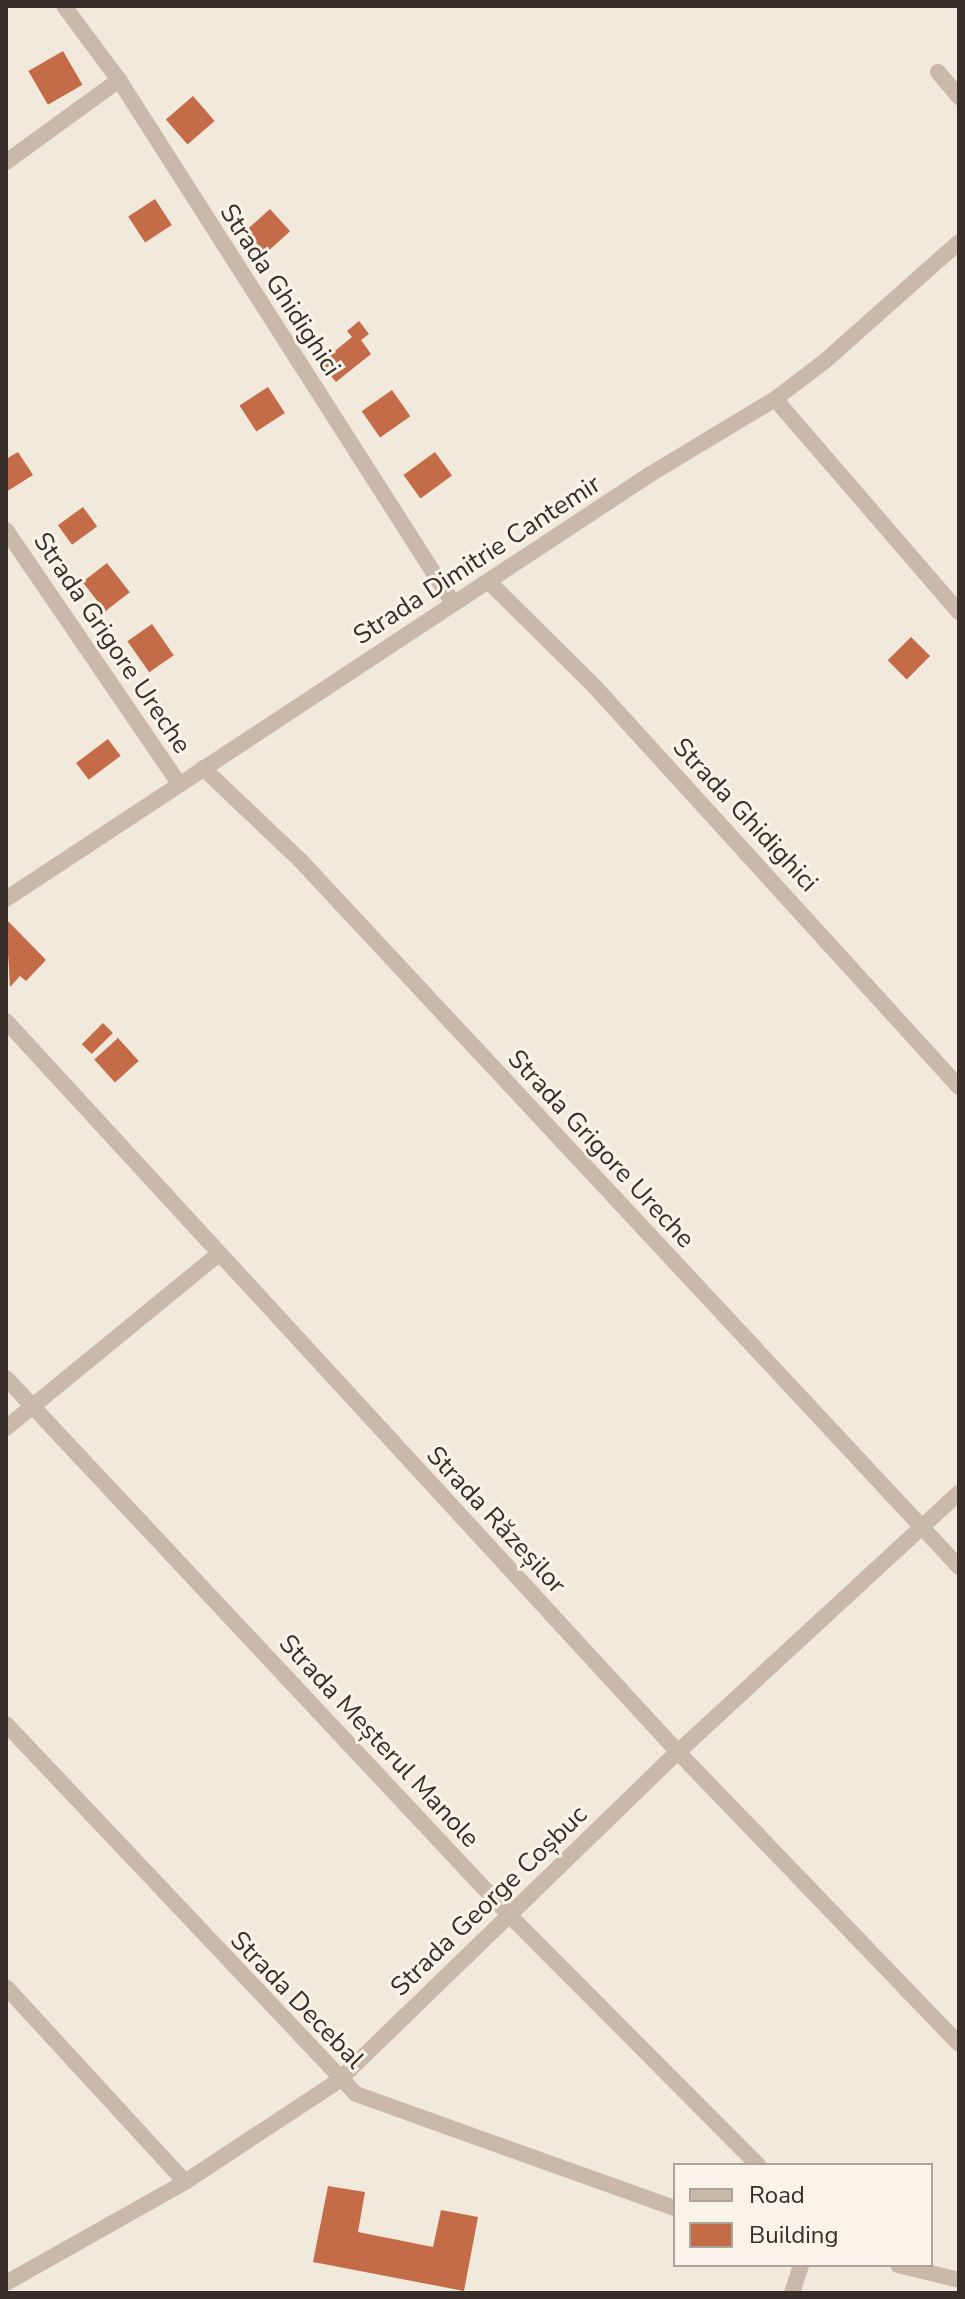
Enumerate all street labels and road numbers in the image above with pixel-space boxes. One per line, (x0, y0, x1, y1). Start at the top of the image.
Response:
street label: Strada Ghidighici (213, 198, 347, 382)
street label: Strada Dimitrie Cantemir (348, 468, 606, 652)
street label: Strada Grigore Ureche (26, 527, 198, 759)
street label: Strada Ghidighici (666, 732, 824, 898)
street label: Strada Grigore Ureche (501, 1043, 701, 1255)
street label: Strada Răzeșilor (420, 1440, 572, 1600)
street label: Strada Meșterul Manole (272, 1628, 486, 1854)
street label: Strada George Coșbuc (384, 1799, 594, 2003)
street label: Strada Decebal (224, 1925, 370, 2075)

